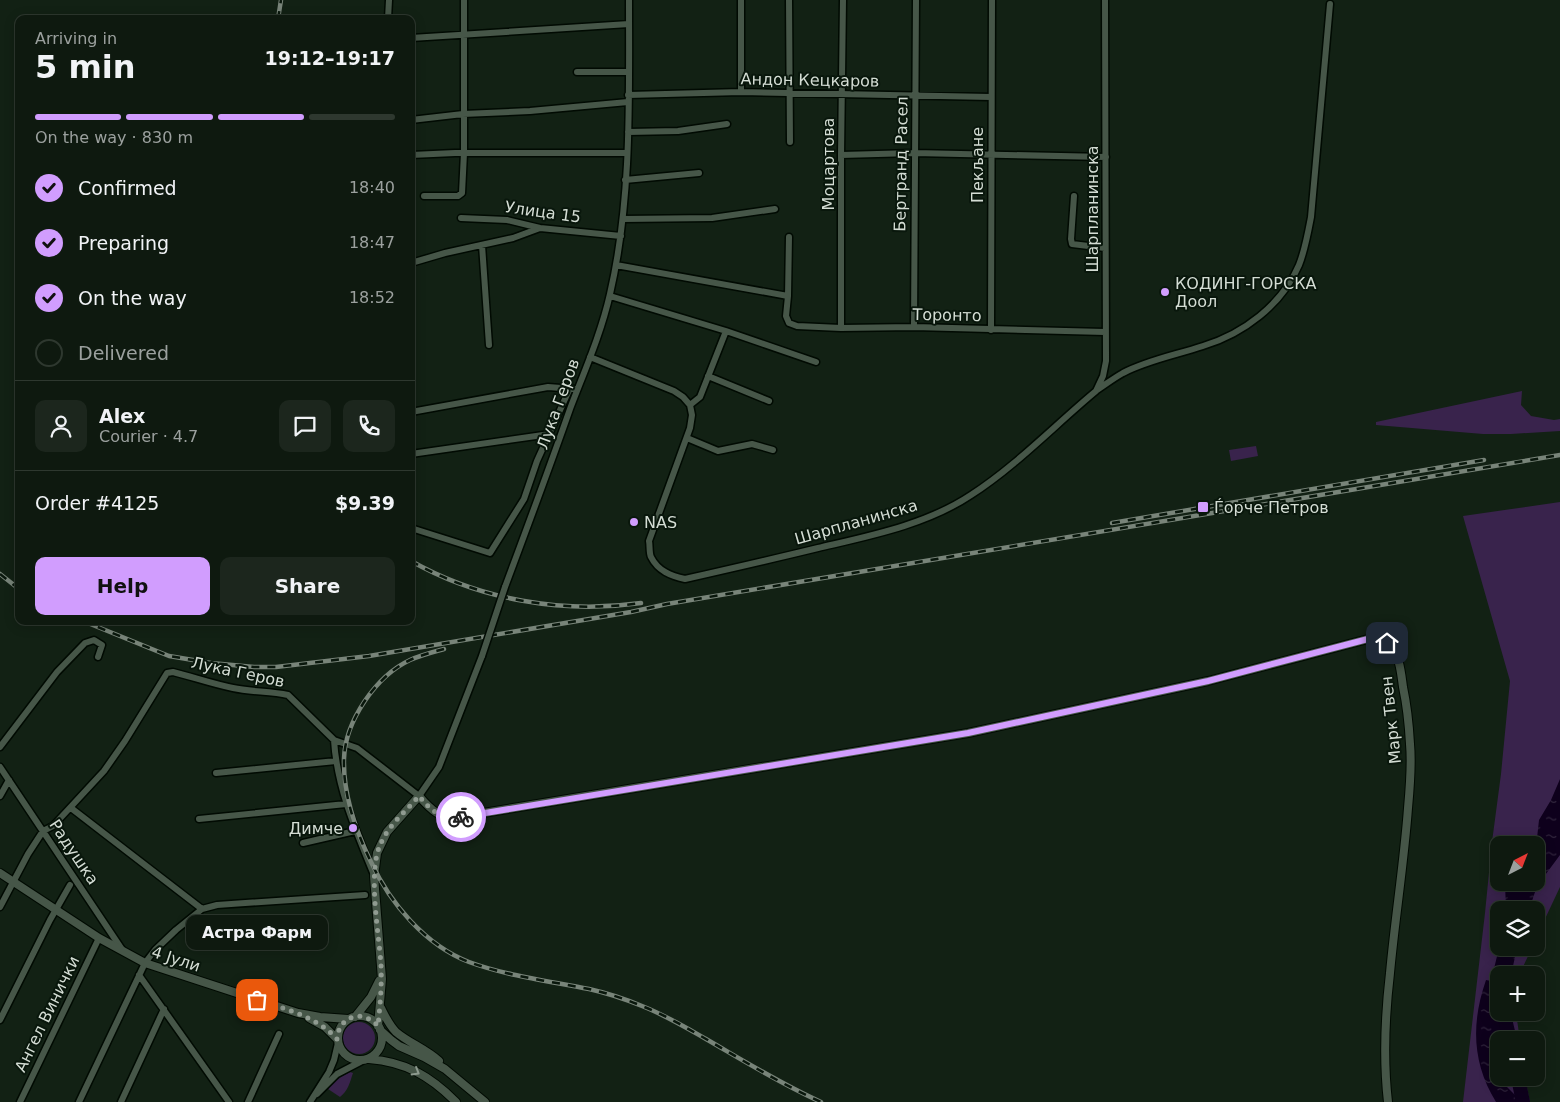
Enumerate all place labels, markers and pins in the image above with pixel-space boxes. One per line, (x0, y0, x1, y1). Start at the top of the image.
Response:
place label: КОДИНГ-ГОРСКА Доол (1175, 274, 1317, 311)
marker: КОДИНГ-ГОРСКА Доол (1159, 286, 1171, 298)
place label: Ѓорче Петров (1214, 498, 1329, 517)
marker: Ѓорче Петров (1196, 500, 1210, 514)
place label: NAS (644, 513, 677, 532)
marker: NAS (628, 516, 640, 528)
pin (1366, 622, 1408, 664)
place label: Димче (289, 819, 343, 838)
marker: Димче (347, 822, 359, 834)
callout: Астра Фарм (186, 915, 328, 950)
pin (236, 979, 278, 1021)

